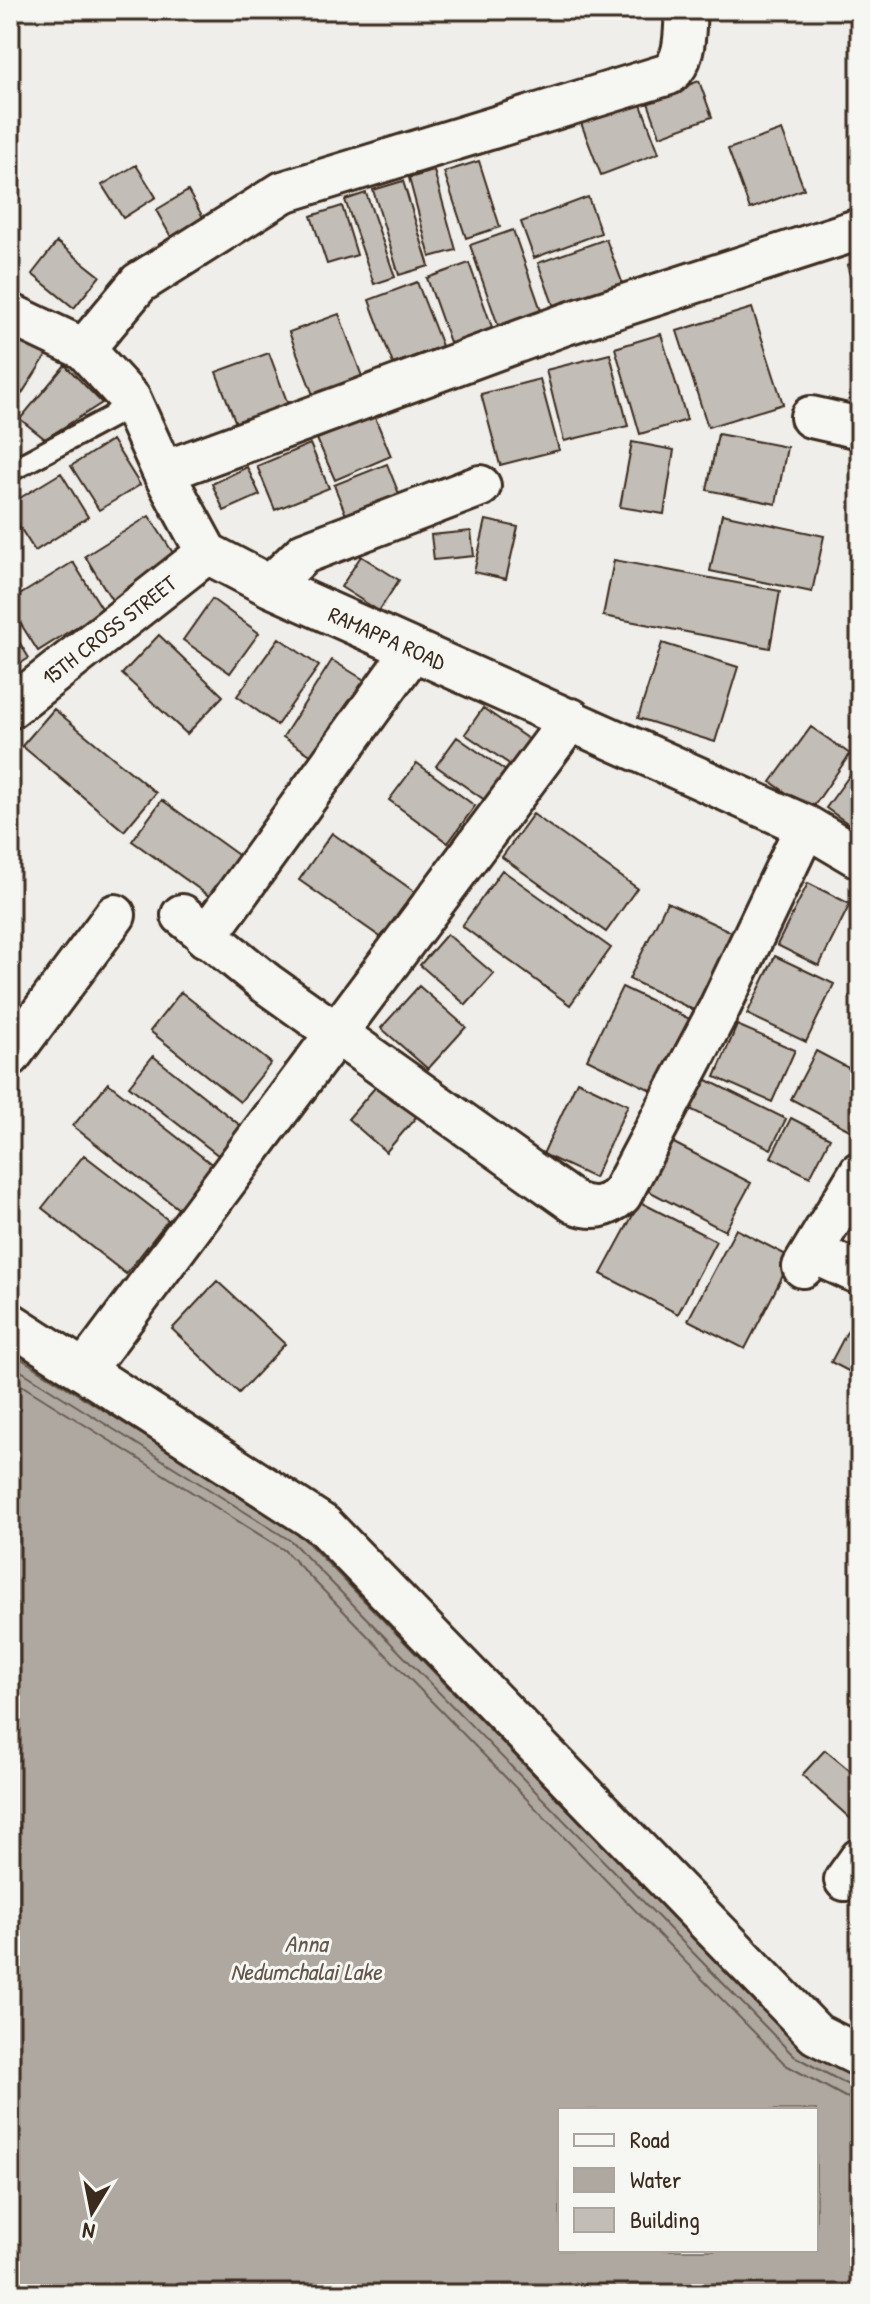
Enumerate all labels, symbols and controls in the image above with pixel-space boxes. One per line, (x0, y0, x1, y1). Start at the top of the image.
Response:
street label: 15TH CROSS STREET (36, 568, 183, 692)
street label: RAMAPPA ROAD (324, 599, 451, 677)
water label: Anna Nedumchalai Lake (231, 1927, 383, 1987)
legend (558, 2108, 818, 2252)
text: Road (630, 2123, 669, 2155)
text: Water (630, 2163, 681, 2195)
north arrow (52, 2172, 132, 2252)
text: Building (630, 2203, 700, 2235)
text: N (80, 2216, 97, 2247)

